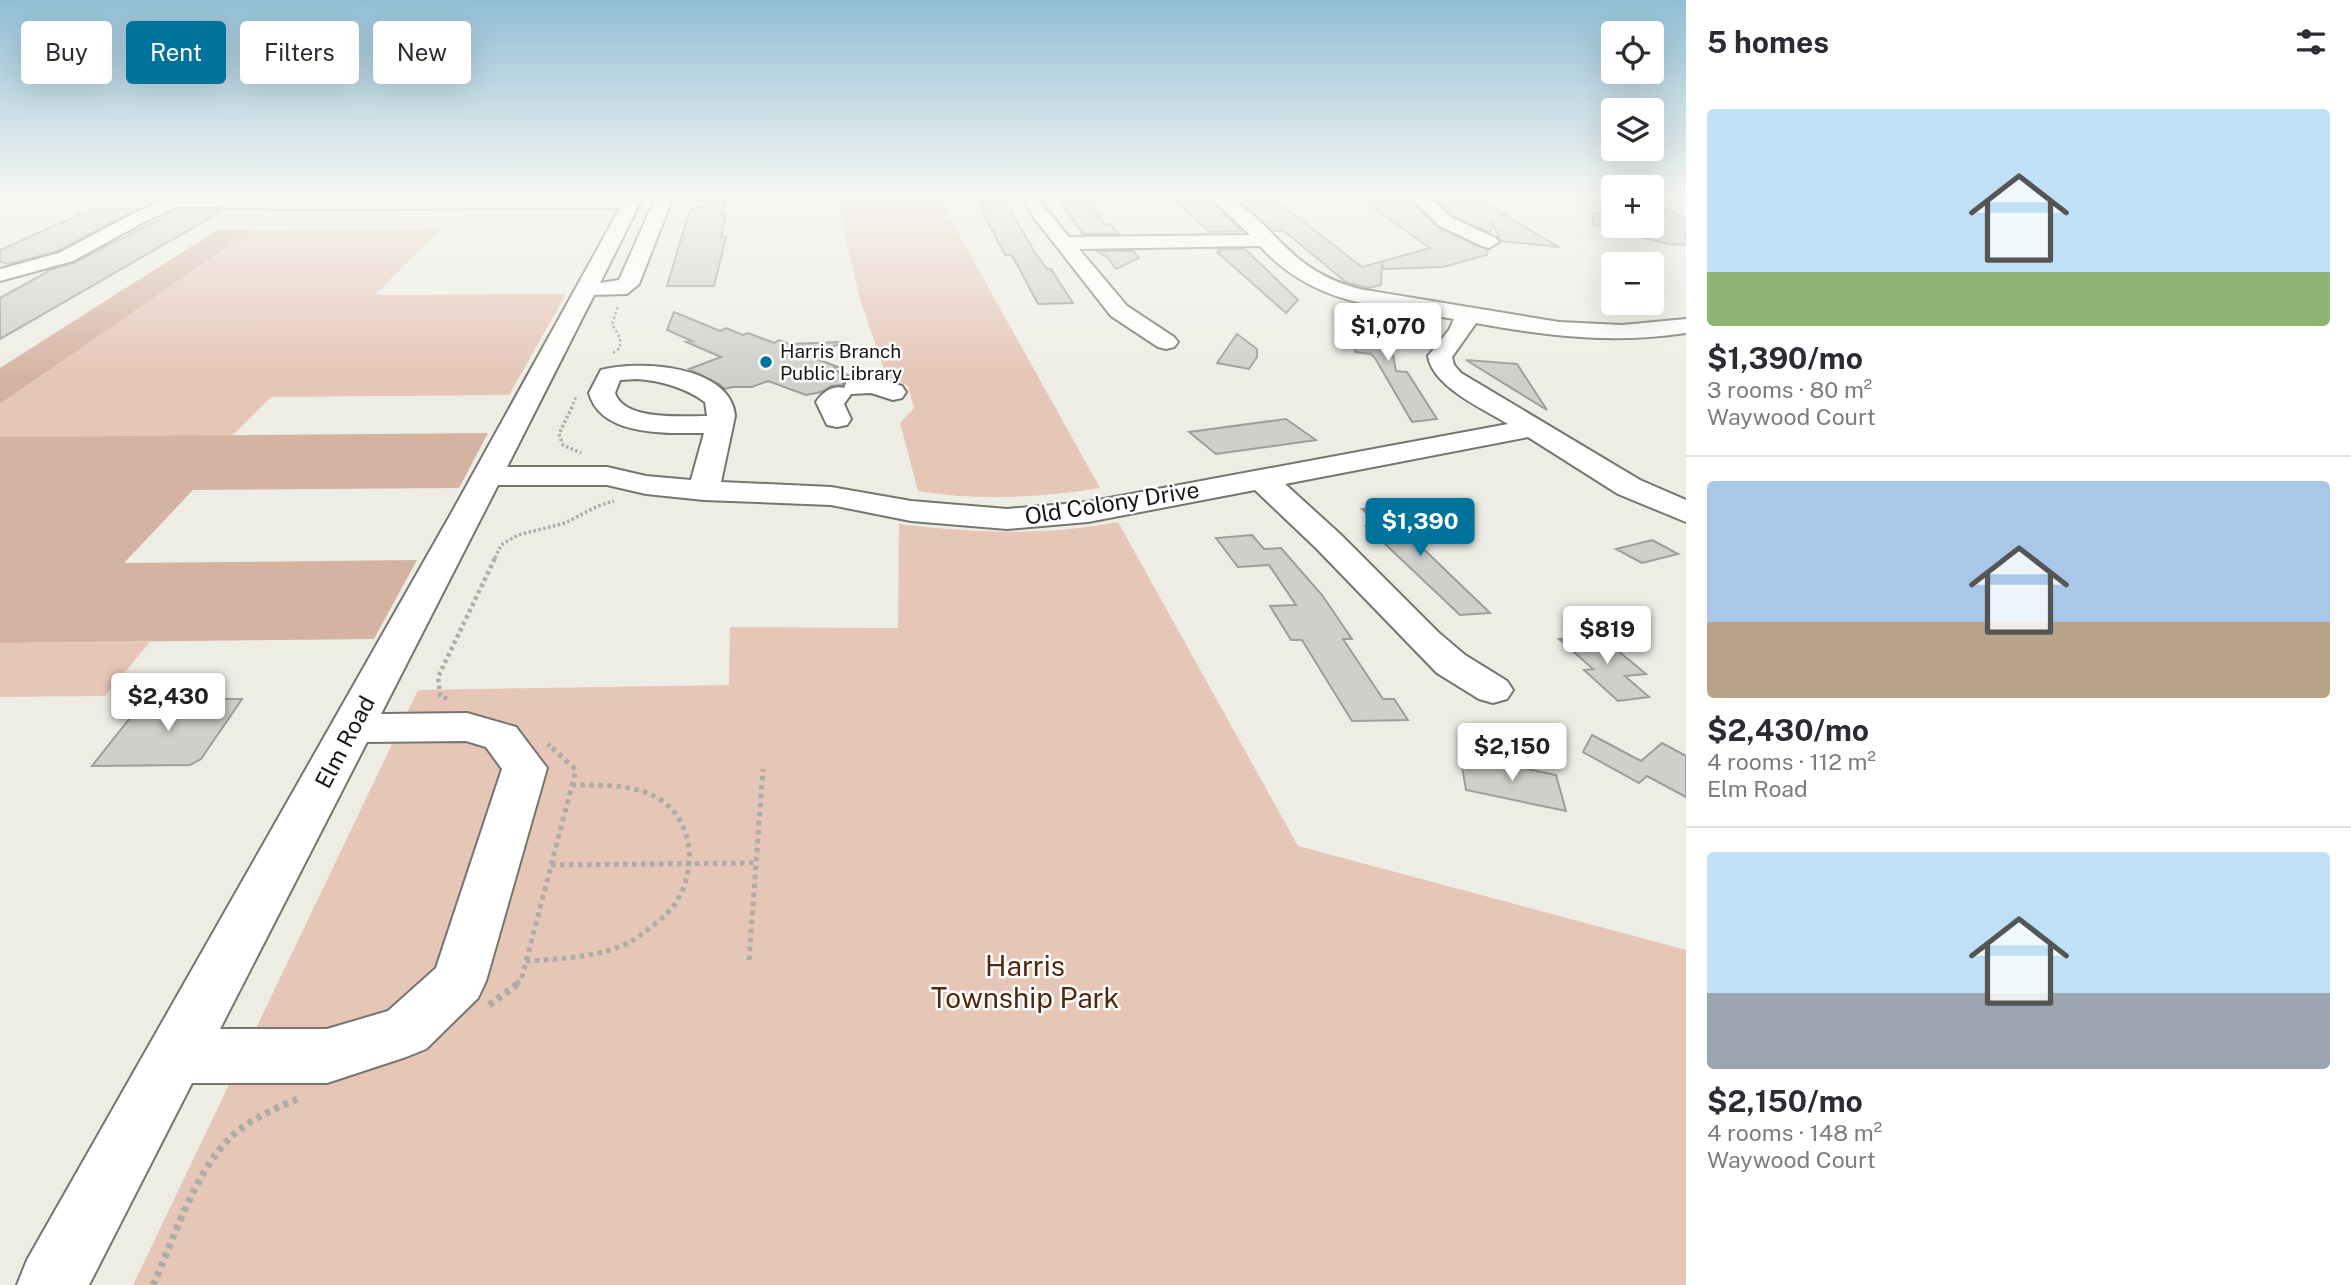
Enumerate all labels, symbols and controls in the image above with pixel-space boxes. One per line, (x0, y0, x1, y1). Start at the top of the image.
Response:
chip: Buy (21, 21, 112, 84)
chip: Rent (126, 21, 226, 84)
chip: Filters (240, 21, 359, 84)
chip: New (373, 21, 471, 84)
map controls (1601, 21, 1664, 315)
button: locate (1601, 21, 1664, 84)
icon: filters (2292, 23, 2330, 61)
text: 5 homes (1707, 24, 1829, 60)
button: layers (1601, 98, 1664, 161)
icon: home (1956, 155, 2082, 281)
button: + (1601, 175, 1664, 238)
button: − (1601, 252, 1664, 315)
pin: $1,070 (1331, 304, 1445, 363)
text: $1,070 (1350, 312, 1426, 339)
place label: Harris Branch Public Library (780, 340, 902, 384)
text: $1,390/mo (1707, 340, 1863, 376)
marker: Harris Branch Public Library (758, 354, 774, 370)
text: 3 rooms · 80 m² (1707, 376, 1872, 403)
text: Waywood Court (1707, 403, 1876, 430)
street label: Old Colony Drive (1023, 475, 1201, 530)
pin: $1,390 (1363, 498, 1477, 558)
text: $1,390 (1382, 507, 1459, 534)
icon: home (1956, 527, 2082, 653)
pin: $819 (1566, 606, 1648, 666)
text: $819 (1579, 615, 1635, 642)
pin: $2,430 (111, 674, 225, 733)
text: $2,430 (127, 682, 209, 709)
street label: Elm Road (309, 691, 380, 793)
text: $2,430/mo (1707, 712, 1869, 748)
pin: $2,150 (1455, 724, 1569, 783)
text: $2,150 (1474, 732, 1550, 759)
text: 4 rooms · 112 m² (1707, 748, 1876, 775)
text: Elm Road (1707, 775, 1808, 802)
icon: home (1956, 898, 2082, 1024)
park label: Harris Township Park (931, 949, 1119, 1014)
text: $2,150/mo (1707, 1083, 1863, 1119)
text: 4 rooms · 148 m² (1707, 1119, 1882, 1146)
text: Waywood Court (1707, 1146, 1876, 1173)

